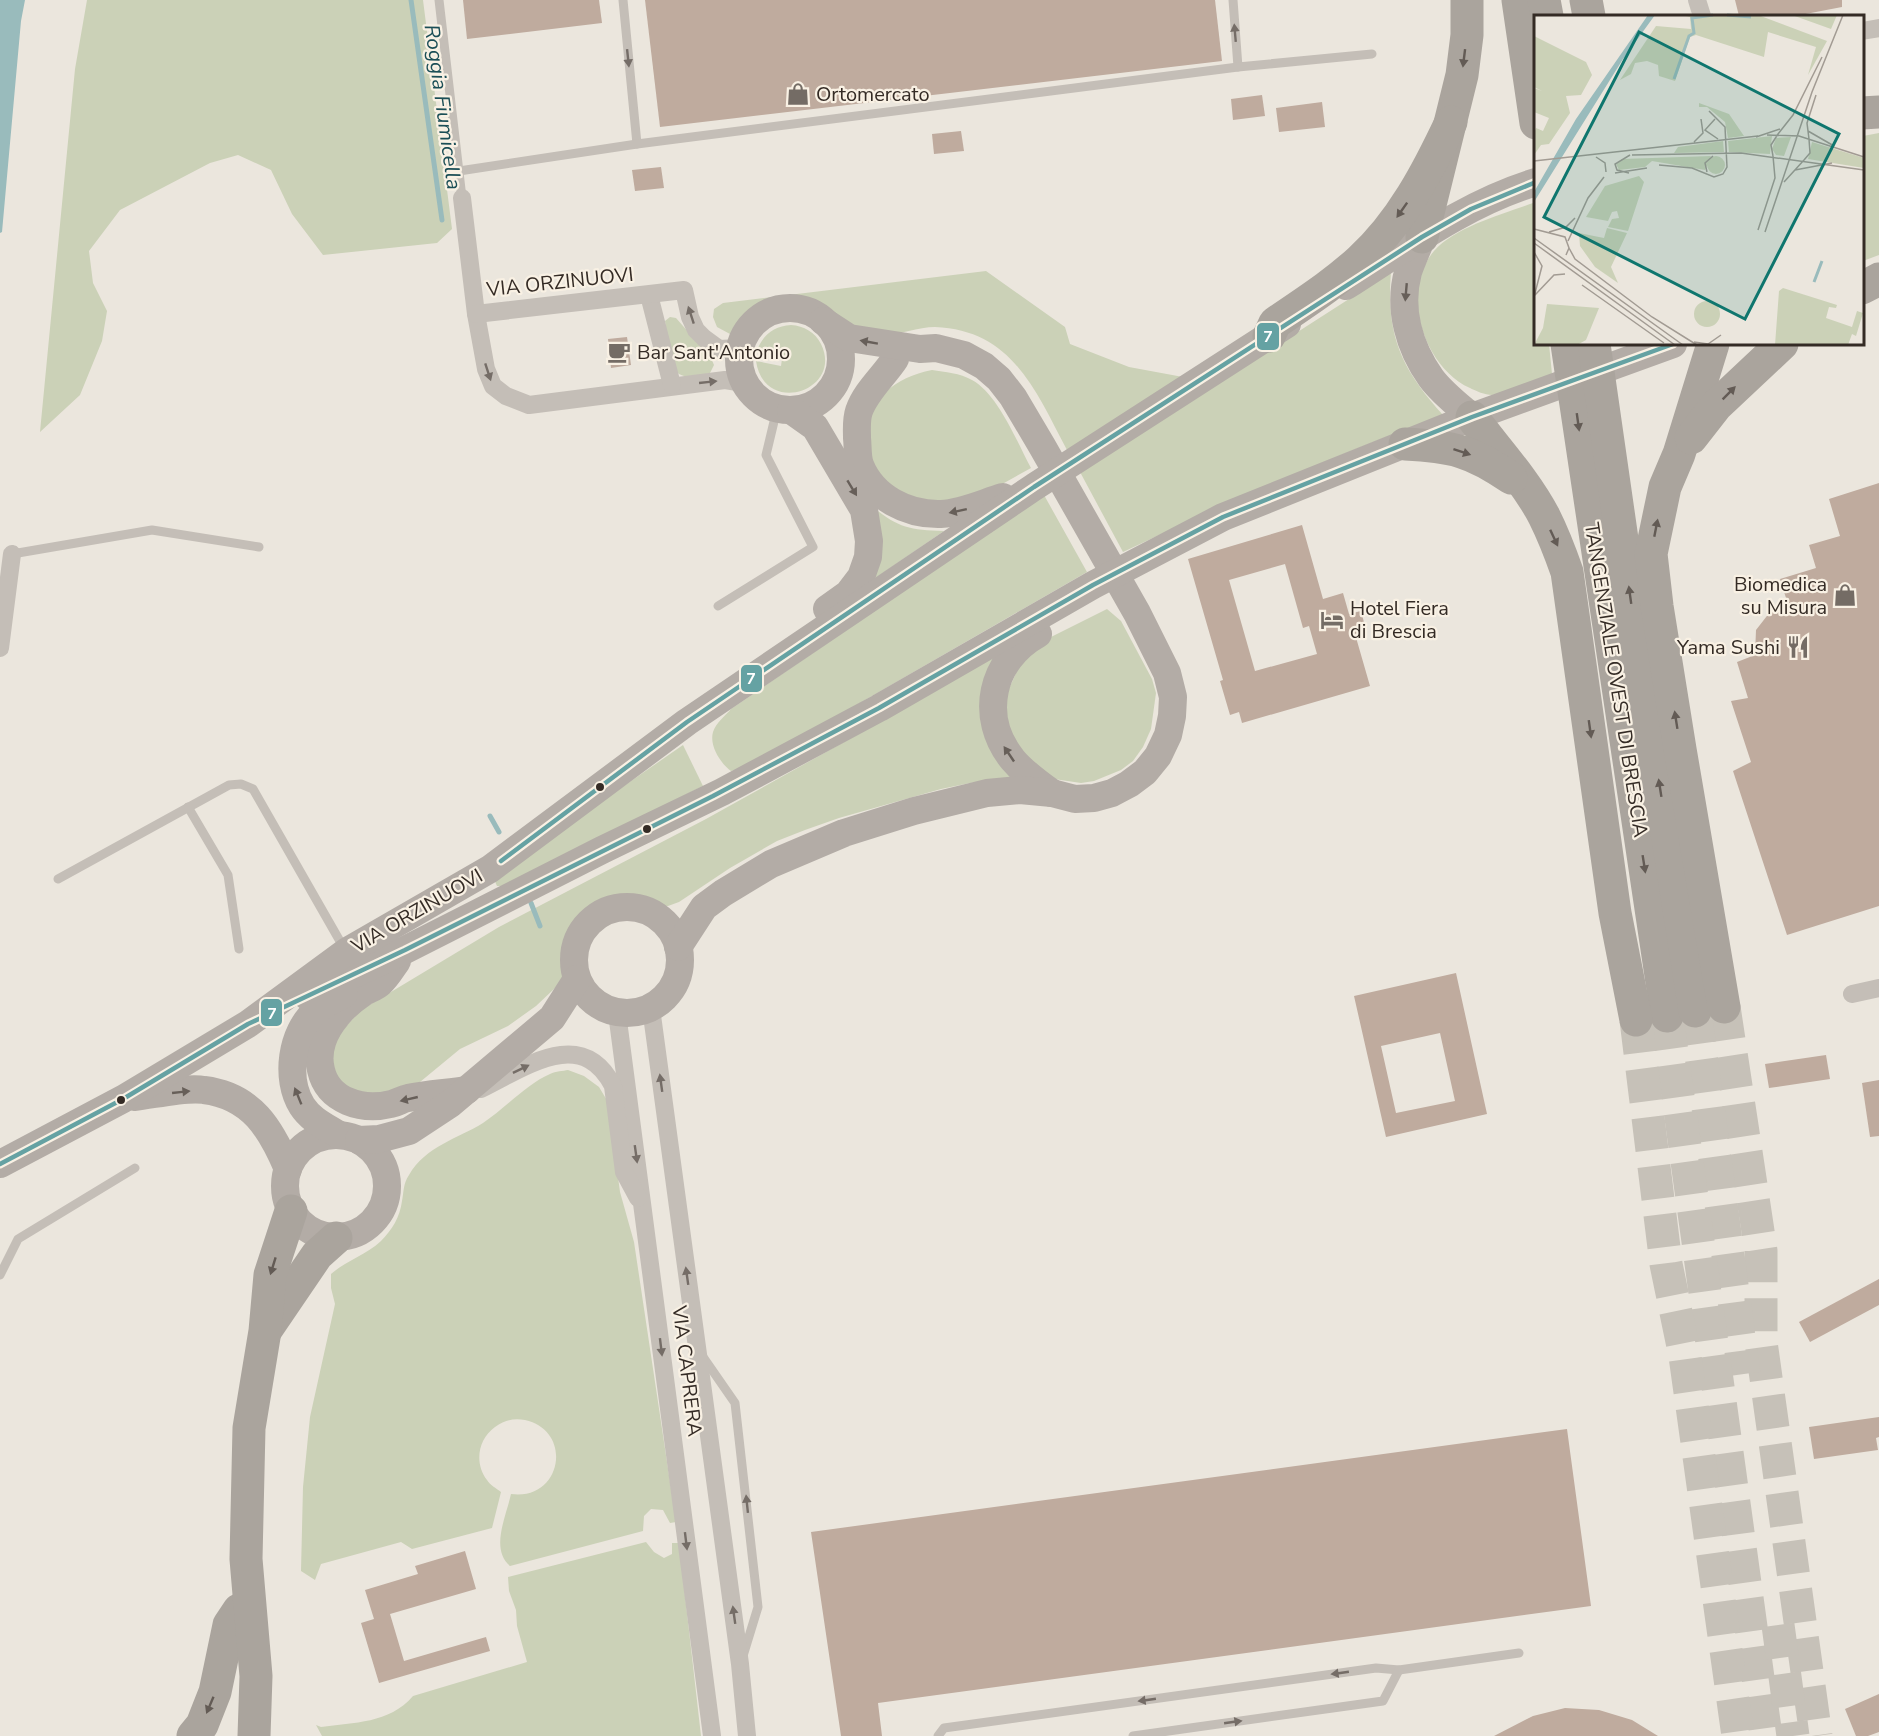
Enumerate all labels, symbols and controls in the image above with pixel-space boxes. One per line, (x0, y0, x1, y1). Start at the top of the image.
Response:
inset map (1534, 15, 1864, 345)
water label: Roggia Fiumicella (418, 22, 468, 192)
one-way arrow (1230, 24, 1240, 43)
one-way arrow (624, 49, 633, 68)
one-way arrow (1459, 49, 1469, 68)
shop icon: Ortomercato (785, 81, 811, 107)
place label: Ortomercato (816, 81, 930, 108)
one-way arrow (1396, 201, 1408, 217)
street label: VIA ORZINUOVI (484, 261, 635, 303)
one-way arrow (1401, 283, 1411, 302)
one-way arrow (686, 306, 695, 324)
line badge: 7 (1256, 322, 1280, 351)
text: 7 (1263, 326, 1273, 348)
one-way arrow (859, 337, 878, 346)
cafe icon: Bar Sant'Antonio (606, 339, 632, 365)
place label: Bar Sant'Antonio (637, 339, 790, 366)
one-way arrow (483, 363, 493, 381)
one-way arrow (698, 377, 717, 386)
one-way arrow (1722, 385, 1736, 400)
one-way arrow (1574, 413, 1583, 432)
one-way arrow (1453, 448, 1471, 457)
one-way arrow (846, 480, 857, 496)
one-way arrow (948, 506, 967, 516)
one-way arrow (1652, 518, 1661, 537)
street label: TANGENZIALE OVEST DI BRESCIA (1578, 521, 1654, 840)
one-way arrow (1549, 529, 1559, 547)
place label: Biomedica su Misura (1734, 571, 1827, 621)
shop icon: Biomedica su Misura (1832, 582, 1858, 608)
one-way arrow (1626, 585, 1635, 604)
place label: Hotel Fiera di Brescia (1350, 595, 1449, 645)
hotel icon: Hotel Fiera di Brescia (1319, 607, 1345, 633)
place label: Yama Sushi (1676, 634, 1780, 661)
restaurant icon: Yama Sushi (1785, 634, 1811, 660)
line badge: 7 (740, 664, 763, 693)
text: 7 (746, 668, 756, 690)
one-way arrow (1671, 711, 1680, 730)
one-way arrow (1585, 719, 1594, 738)
one-way arrow (1004, 745, 1015, 762)
one-way arrow (1656, 778, 1665, 797)
unlabelled marker (594, 781, 606, 793)
unlabelled marker (641, 823, 653, 835)
one-way arrow (1640, 855, 1649, 874)
street label: VIA ORZINUOVI (346, 862, 488, 960)
line badge: 7 (260, 998, 283, 1027)
text: 7 (267, 1003, 277, 1025)
one-way arrow (513, 1065, 530, 1074)
one-way arrow (656, 1074, 665, 1093)
one-way arrow (293, 1086, 303, 1104)
one-way arrow (172, 1087, 191, 1096)
unlabelled marker (115, 1094, 127, 1106)
one-way arrow (399, 1095, 418, 1104)
one-way arrow (631, 1145, 641, 1164)
one-way arrow (268, 1257, 277, 1275)
one-way arrow (682, 1267, 692, 1286)
street label: VIA CAPRERA (665, 1303, 708, 1438)
one-way arrow (657, 1338, 666, 1357)
one-way arrow (742, 1494, 751, 1513)
one-way arrow (682, 1531, 691, 1550)
one-way arrow (729, 1606, 738, 1625)
one-way arrow (1331, 1668, 1350, 1677)
one-way arrow (1138, 1695, 1157, 1704)
one-way arrow (205, 1696, 215, 1714)
one-way arrow (1223, 1718, 1242, 1727)

